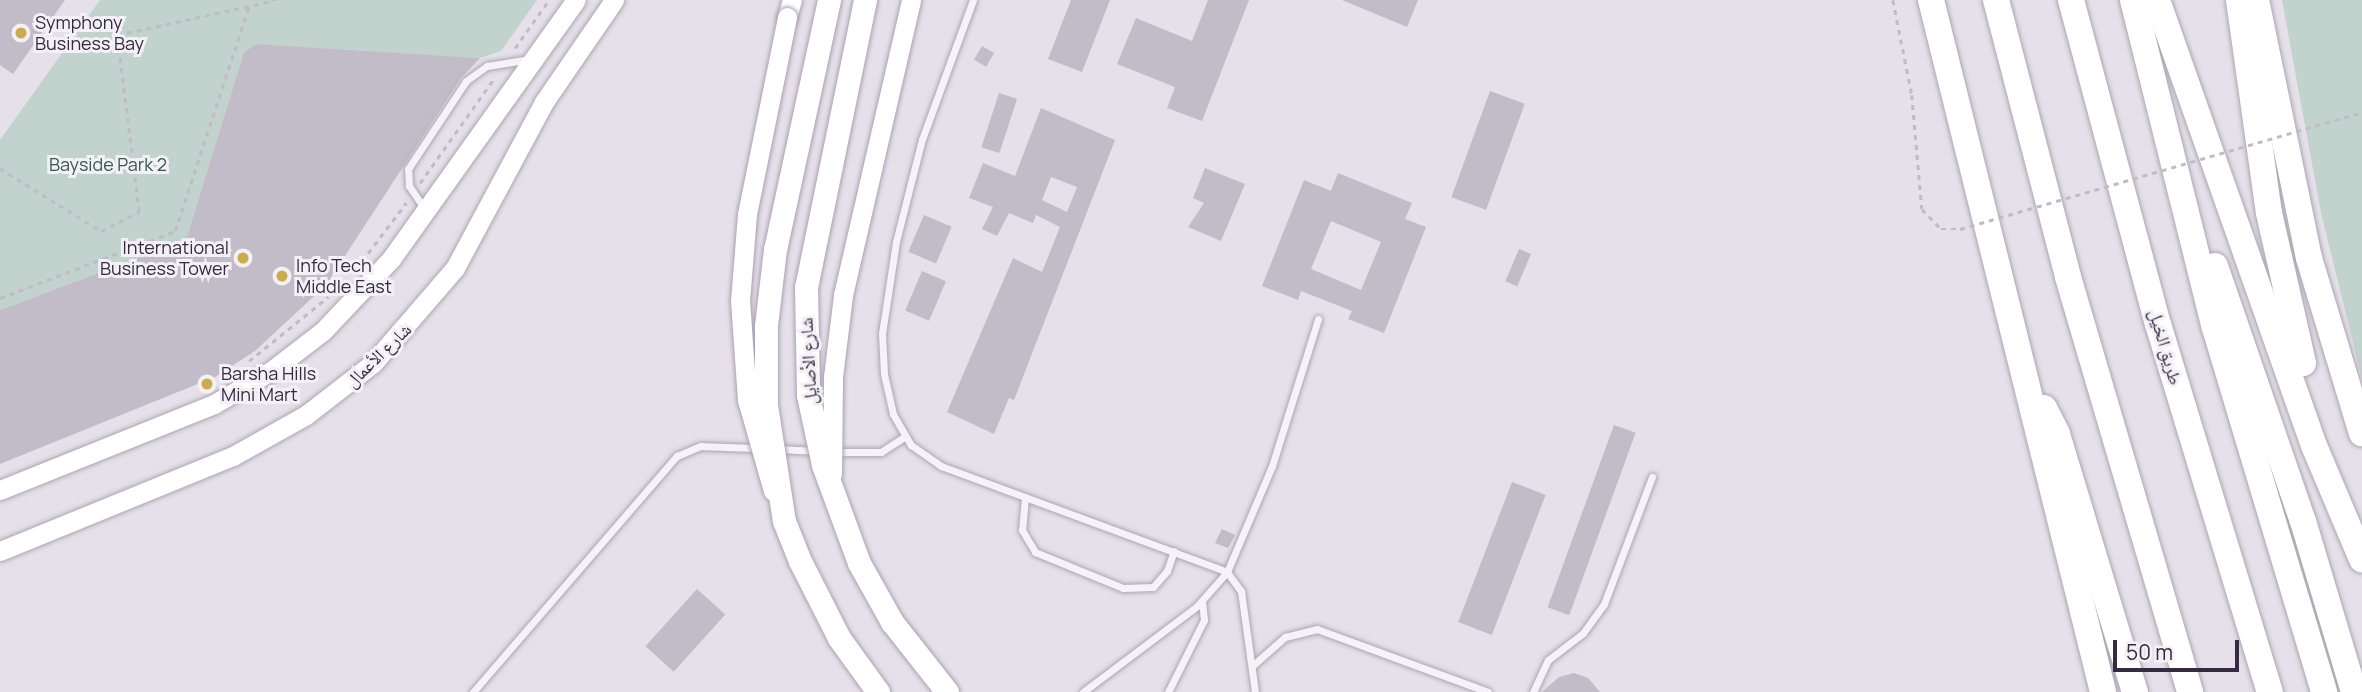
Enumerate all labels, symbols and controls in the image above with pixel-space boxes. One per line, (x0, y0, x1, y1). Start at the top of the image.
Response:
place label: Symphony Business Bay (35, 12, 144, 54)
marker: Symphony Business Bay (13, 25, 29, 41)
park label: Bayside Park 2 (49, 153, 167, 175)
place label: International Business Tower (100, 237, 229, 280)
marker: International Business Tower (235, 250, 251, 266)
place label: Info Tech Middle East (296, 255, 392, 298)
marker: Info Tech Middle East (274, 268, 290, 284)
street label: طريق الخيل (2145, 307, 2187, 387)
street label: شارع الأصايل (795, 317, 821, 405)
street label: شارع الأعمال (341, 318, 415, 392)
place label: Barsha Hills Mini Mart (221, 363, 316, 406)
marker: Barsha Hills Mini Mart (199, 376, 215, 392)
scale bar (2117, 626, 2243, 670)
text: 50 m (2126, 638, 2173, 666)

